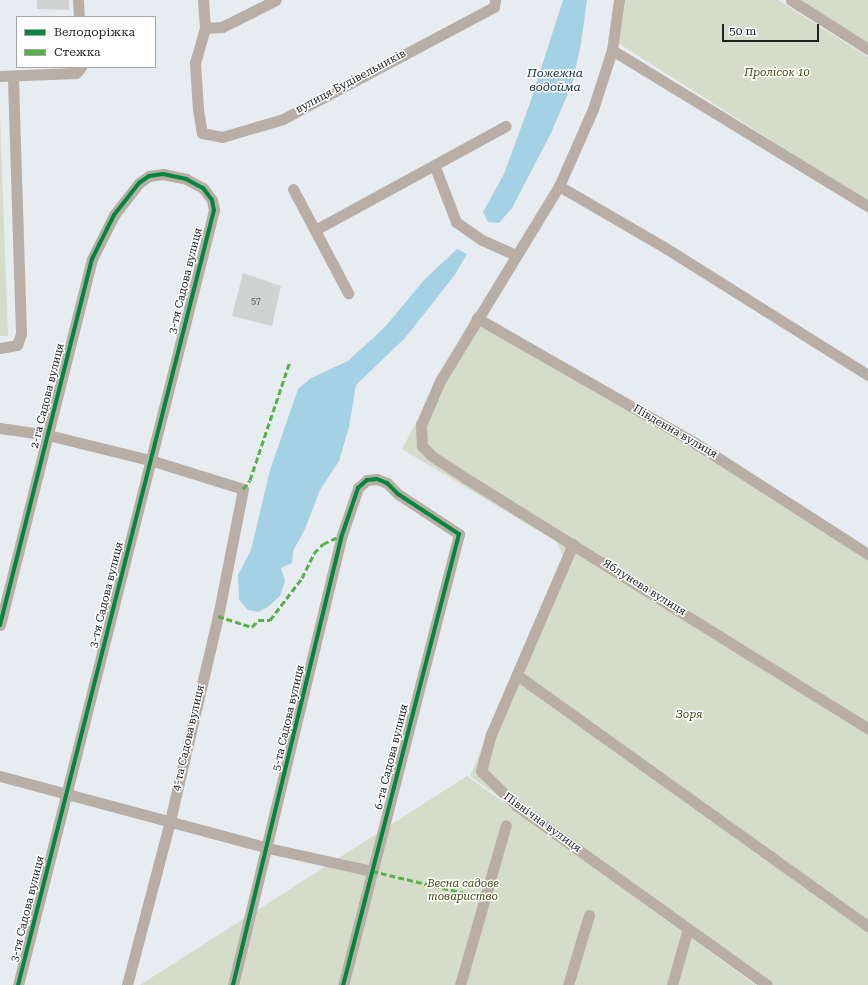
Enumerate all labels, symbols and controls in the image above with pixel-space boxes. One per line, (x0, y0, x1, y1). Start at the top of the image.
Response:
legend (16, 16, 156, 68)
scale bar (724, 16, 821, 42)
text: 50 m (729, 24, 756, 38)
text: Велодоріжка (54, 25, 135, 39)
text: Стежка (54, 45, 100, 59)
street label: вулиця Будівельників (294, 47, 408, 117)
park label: Пролісок 10 (744, 66, 810, 80)
water label: Пожежна водойма (527, 67, 583, 95)
street label: 3-тя Садова вулиця (166, 227, 206, 335)
house number: 57 (251, 296, 261, 306)
street label: 2-га Садова вулиця (29, 342, 67, 450)
street label: Південна вулиця (631, 403, 719, 461)
street label: 3-тя Садова вулиця (87, 541, 127, 649)
street label: Яблунева вулиця (600, 557, 688, 619)
street label: 5-та Садова вулиця (270, 664, 308, 772)
street label: 4-та Садова вулиця (170, 684, 208, 792)
street label: 6-та Садова вулиця (372, 703, 412, 811)
park label: Зоря (675, 708, 703, 722)
street label: Північна вулиця (501, 790, 583, 856)
street label: 3-тя Садова вулиця (8, 855, 48, 963)
park label: Весна садове товариство (427, 878, 499, 904)

